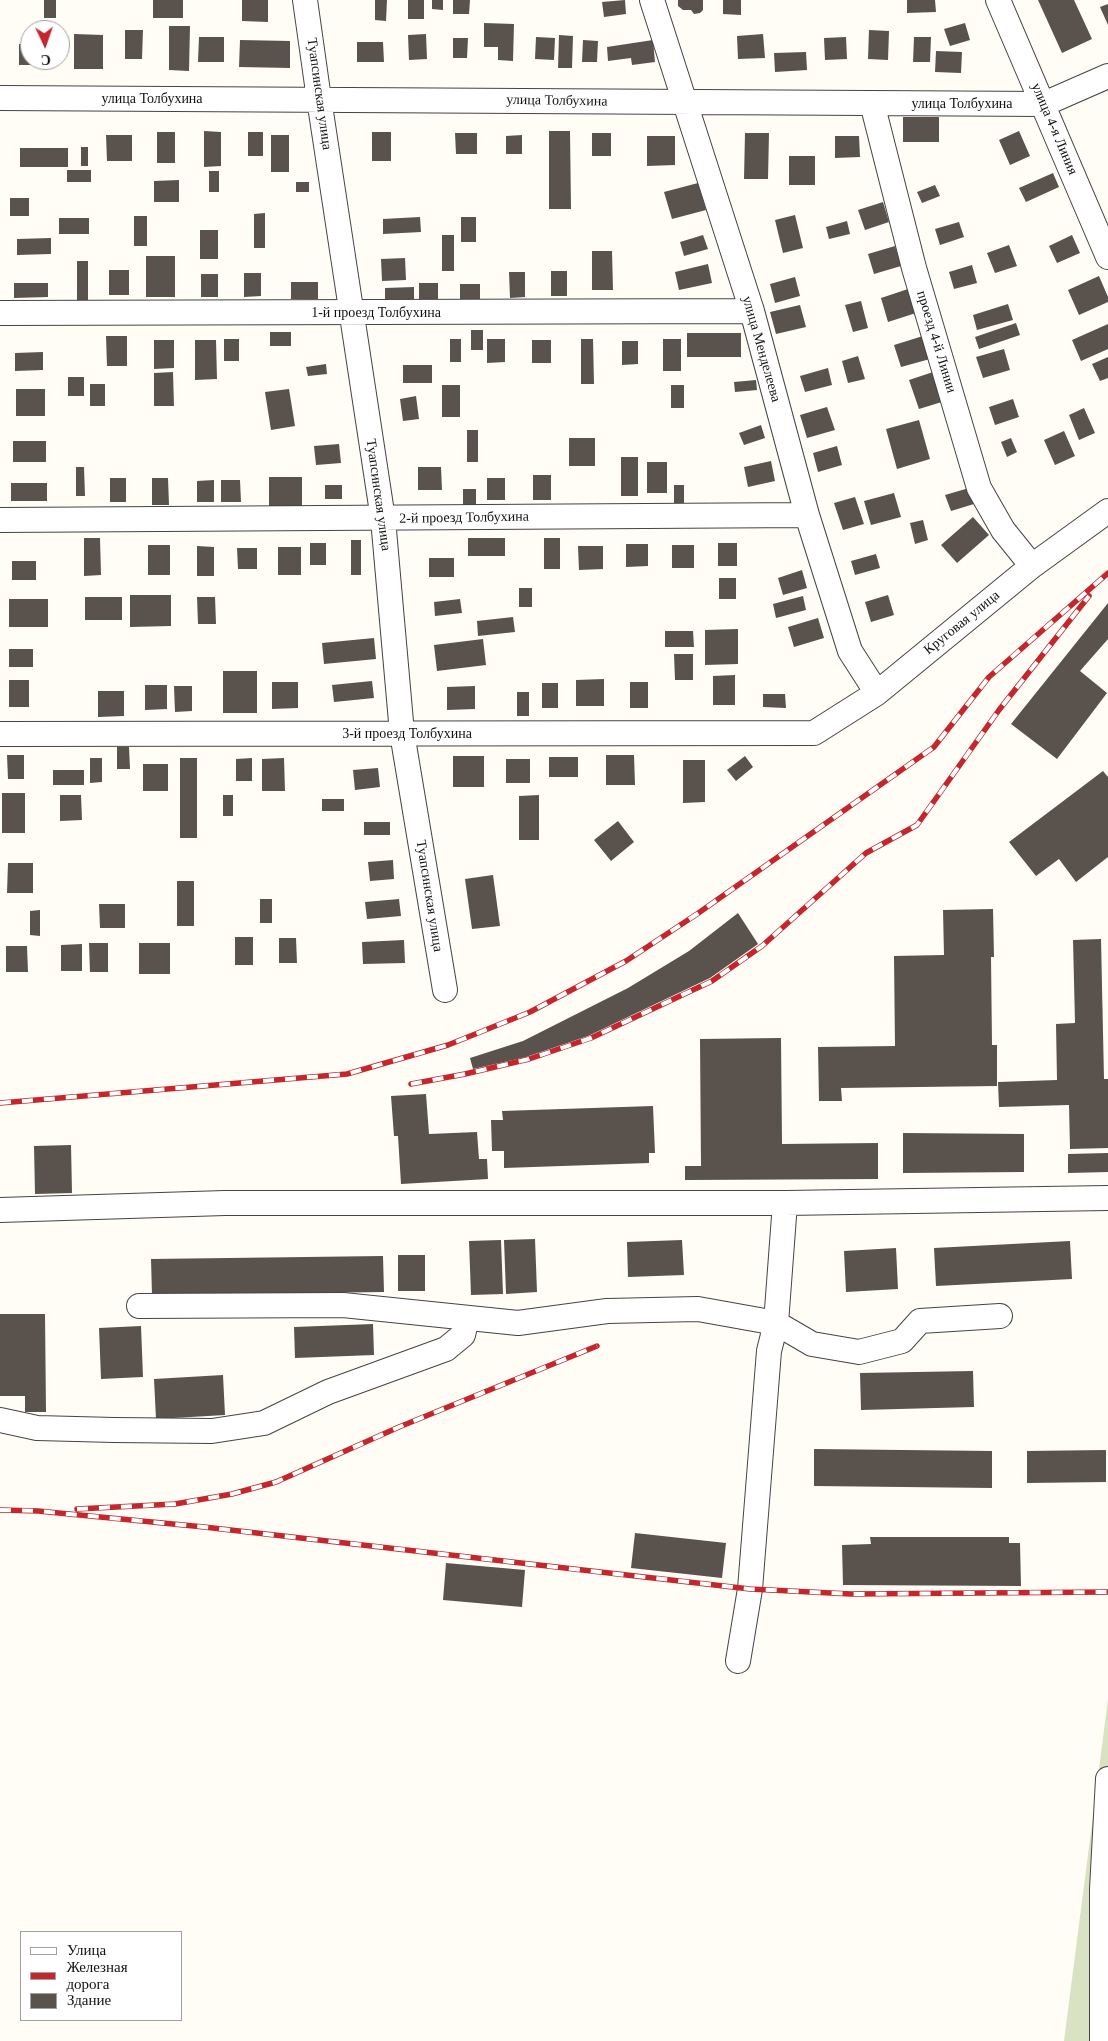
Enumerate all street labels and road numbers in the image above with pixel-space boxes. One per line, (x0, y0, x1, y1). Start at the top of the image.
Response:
street label: Туапсинская улица (303, 37, 335, 151)
street label: улица 4-я Линия (1027, 81, 1081, 177)
street label: улица Толбухина (101, 91, 203, 107)
street label: улица Толбухина (506, 92, 608, 110)
street label: улица Толбухина (911, 96, 1013, 112)
street label: проезд 4-й Линии (912, 289, 960, 395)
street label: улица Менделеева (738, 294, 784, 404)
street label: 1-й проезд Толбухина (311, 305, 441, 321)
street label: Туапсинская улица (362, 438, 394, 552)
street label: 2-й проезд Толбухина (399, 508, 529, 528)
street label: Круговая улица (921, 587, 1003, 659)
street label: 3-й проезд Толбухина (342, 726, 472, 742)
street label: Туапсинская улица (412, 839, 446, 953)

